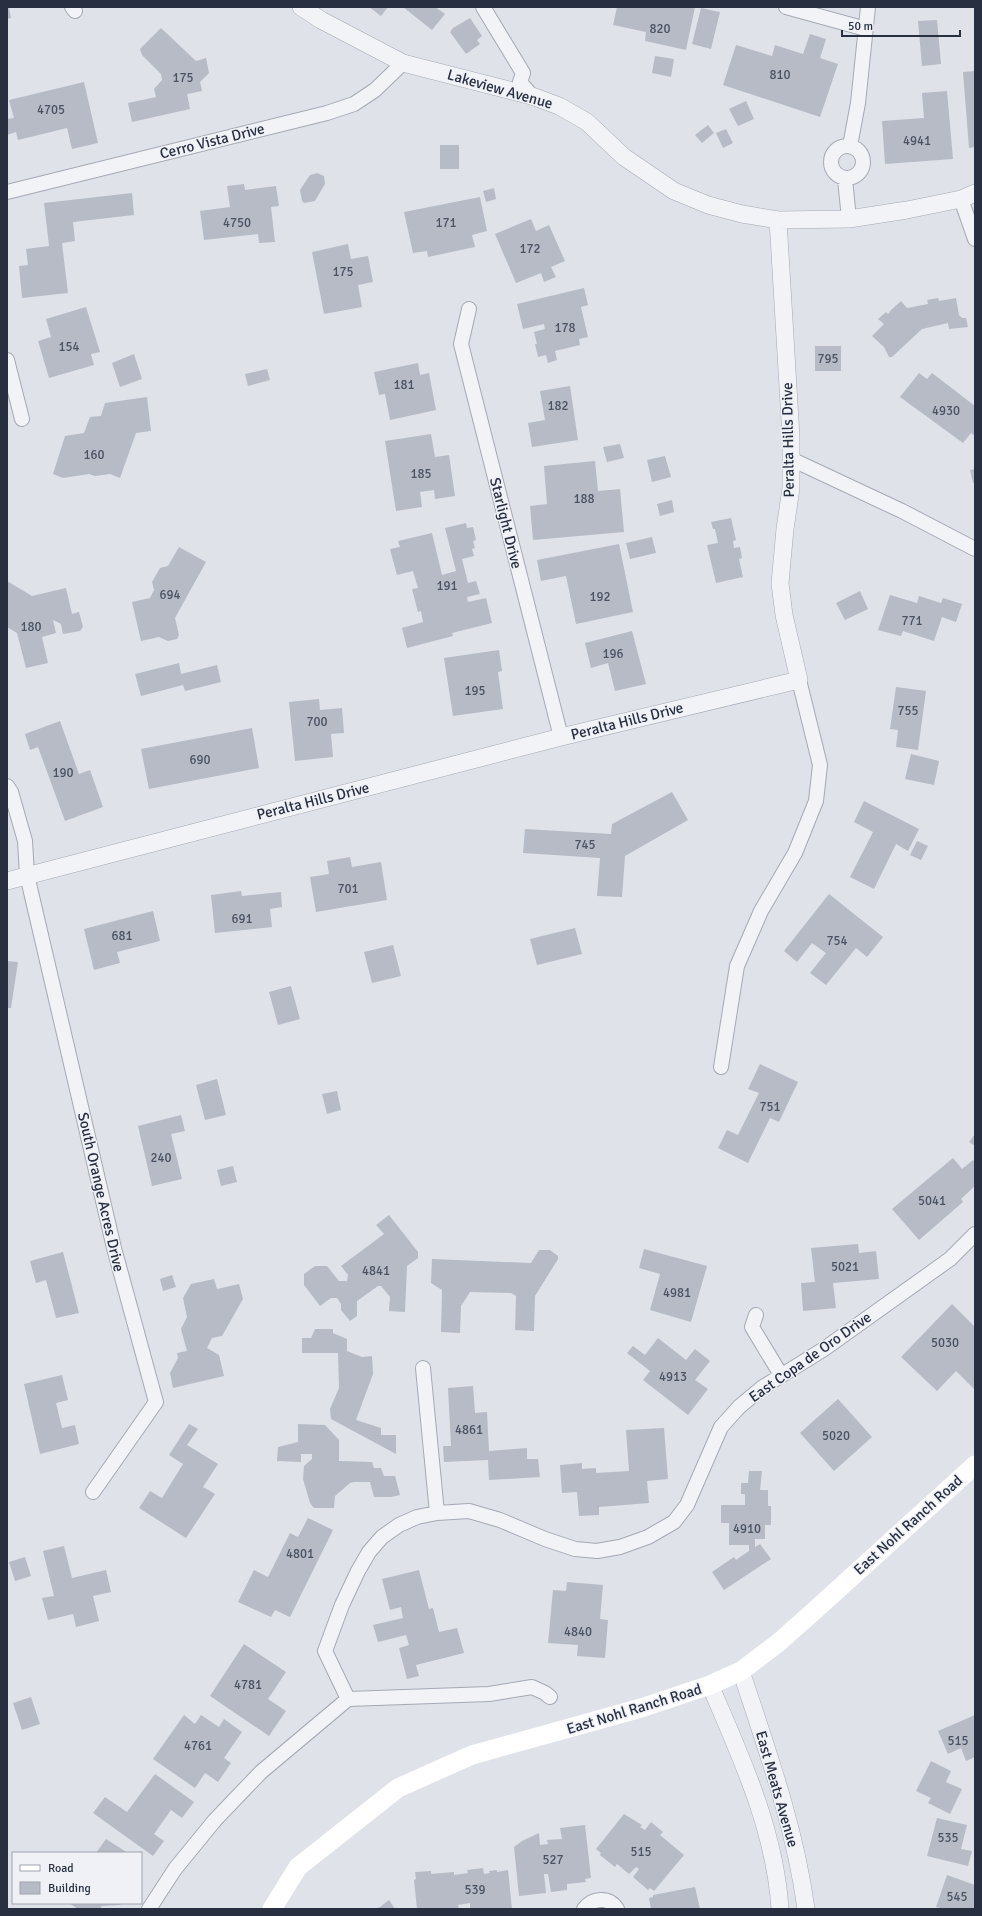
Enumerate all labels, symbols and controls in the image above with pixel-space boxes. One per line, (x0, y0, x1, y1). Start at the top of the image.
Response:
scale bar (842, 12, 960, 38)
text: 50 m (848, 19, 873, 34)
house number: 820 (649, 21, 671, 37)
street label: Lakeview Avenue (445, 65, 555, 113)
house number: 810 (769, 67, 791, 83)
house number: 175 (172, 70, 194, 86)
house number: 4705 (37, 102, 65, 118)
street label: Cerro Vista Drive (158, 119, 266, 163)
house number: 4941 (903, 133, 931, 149)
house number: 4750 (223, 215, 251, 231)
house number: 171 (435, 215, 457, 231)
house number: 172 (519, 241, 541, 257)
house number: 175 (332, 264, 354, 280)
house number: 178 (554, 320, 576, 336)
house number: 154 (58, 339, 80, 355)
house number: 795 (817, 351, 839, 367)
house number: 181 (393, 377, 415, 393)
street label: Peralta Hills Drive (778, 382, 798, 498)
house number: 182 (547, 398, 569, 414)
house number: 4930 (932, 403, 960, 419)
house number: 160 (83, 447, 105, 463)
house number: 185 (410, 466, 432, 482)
street label: Starlight Drive (486, 476, 526, 570)
house number: 188 (573, 491, 595, 507)
house number: 191 (436, 578, 458, 594)
house number: 694 (159, 587, 181, 603)
house number: 192 (589, 589, 611, 605)
house number: 771 (901, 613, 923, 629)
house number: 180 (20, 619, 42, 635)
house number: 196 (602, 646, 624, 662)
house number: 195 (464, 683, 486, 699)
street label: Peralta Hills Drive (569, 698, 685, 744)
house number: 755 (897, 703, 919, 719)
house number: 700 (306, 714, 328, 730)
house number: 690 (189, 752, 211, 768)
house number: 190 (52, 765, 74, 781)
street label: Peralta Hills Drive (255, 778, 371, 824)
house number: 745 (574, 837, 596, 853)
house number: 701 (337, 881, 359, 897)
house number: 691 (231, 911, 253, 927)
house number: 681 (111, 928, 133, 944)
house number: 754 (826, 933, 848, 949)
house number: 751 (759, 1099, 781, 1115)
street label: South Orange Acres Drive (74, 1111, 128, 1273)
house number: 240 (150, 1150, 172, 1166)
house number: 5041 (918, 1193, 946, 1209)
house number: 5021 (831, 1259, 859, 1275)
house number: 4841 (362, 1263, 390, 1279)
house number: 4981 (663, 1285, 691, 1301)
street label: East Copa de Oro Drive (745, 1308, 875, 1406)
house number: 5030 (931, 1335, 959, 1351)
house number: 4913 (659, 1369, 687, 1385)
house number: 4861 (455, 1422, 483, 1438)
house number: 5020 (822, 1428, 850, 1444)
street label: East Nohl Ranch Road (850, 1471, 966, 1579)
house number: 4910 (733, 1521, 761, 1537)
house number: 4801 (286, 1546, 314, 1562)
house number: 4840 (564, 1624, 592, 1640)
house number: 4781 (234, 1677, 262, 1693)
street label: East Nohl Ranch Road (564, 1680, 704, 1738)
street label: East Meats Avenue (752, 1729, 802, 1849)
house number: 515 (947, 1733, 969, 1749)
house number: 4761 (184, 1738, 212, 1754)
house number: 535 (937, 1830, 959, 1846)
house number: 515 (630, 1844, 652, 1860)
legend (12, 1852, 142, 1904)
house number: 527 (542, 1852, 564, 1868)
text: Road (48, 1861, 74, 1876)
text: Building (48, 1881, 91, 1896)
house number: 539 (464, 1882, 486, 1898)
house number: 545 (946, 1889, 968, 1905)

